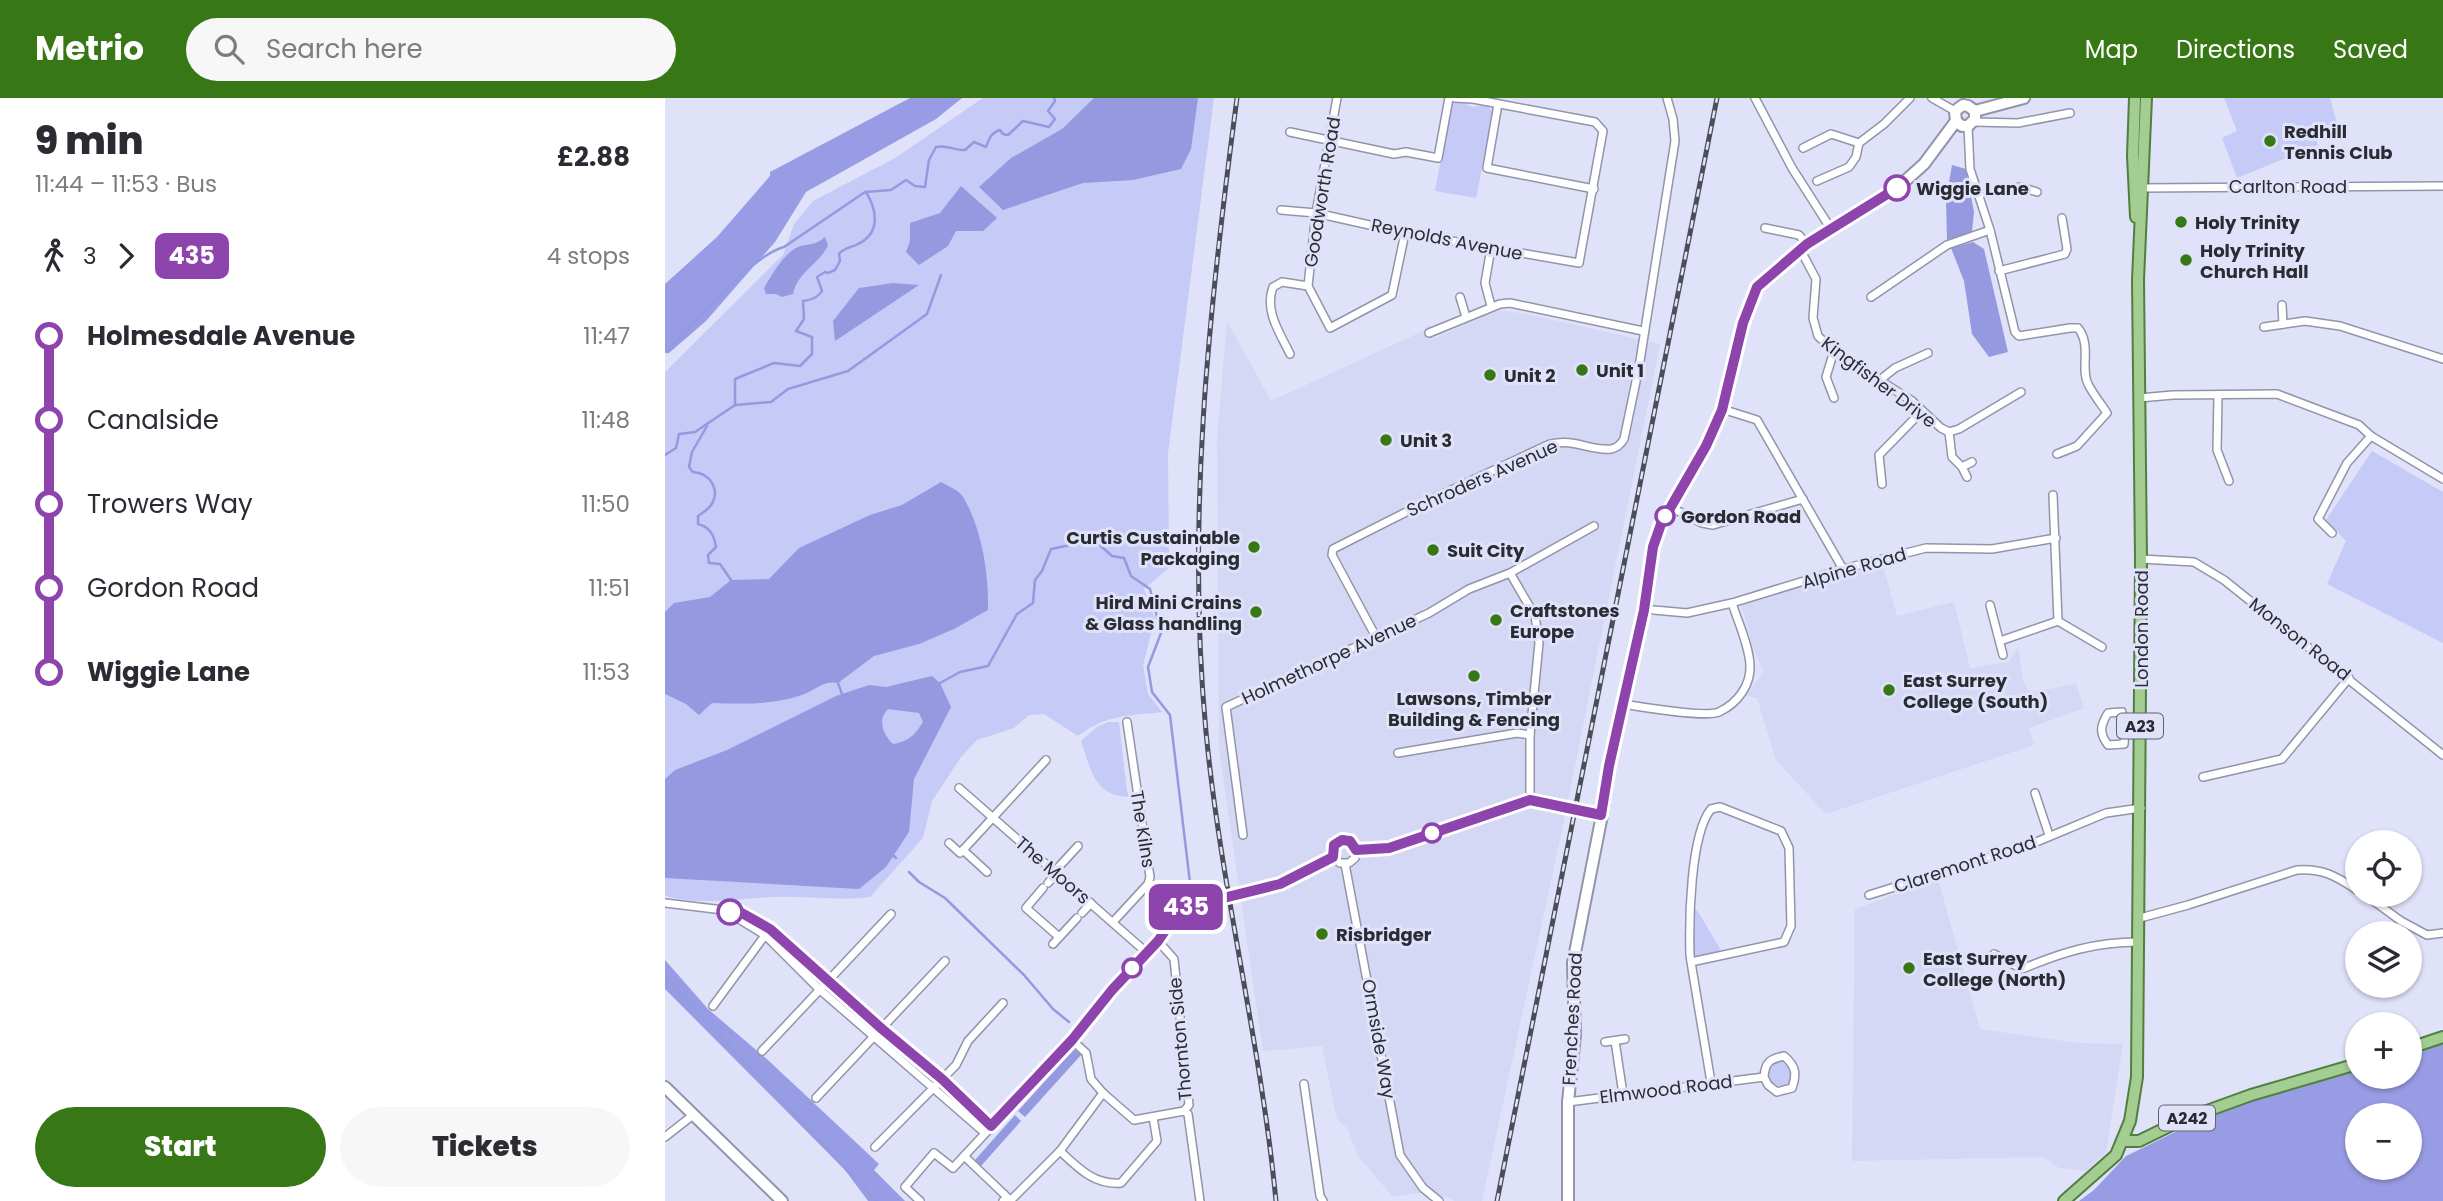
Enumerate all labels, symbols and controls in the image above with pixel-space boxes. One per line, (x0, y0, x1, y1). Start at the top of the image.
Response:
search box (186, 18, 676, 81)
text: Metrio (35, 25, 144, 72)
icon: search (210, 30, 248, 68)
text: Search here (266, 31, 423, 67)
text: Map (2085, 33, 2138, 66)
text: Directions (2176, 33, 2295, 66)
text: Saved (2333, 33, 2408, 66)
text: 9 min (35, 114, 144, 167)
street label: Goodworth Road (1298, 115, 1346, 269)
place label: Redhill Tennis Club (2284, 119, 2393, 165)
marker: Redhill Tennis Club (2262, 133, 2278, 149)
text: £2.88 (557, 139, 630, 175)
text: 11:44 – 11:53 · Bus (35, 168, 217, 200)
street label: Carlton Road (2229, 174, 2347, 199)
marker: Wiggie Lane (1884, 175, 1910, 201)
place label: Wiggie Lane (1916, 176, 2029, 201)
place label: Holy Trinity (2195, 210, 2301, 235)
street label: Reynolds Avenue (1369, 212, 1525, 266)
marker: Holy Trinity (2173, 214, 2189, 230)
icon: walk (35, 237, 73, 275)
icon: forward (107, 237, 145, 275)
place label: Holy Trinity Church Hall (2200, 238, 2309, 284)
text: 435 (169, 239, 215, 272)
text: 3 (83, 240, 97, 272)
text: 4 stops (547, 240, 630, 272)
marker: Holy Trinity Church Hall (2178, 252, 2194, 268)
text: Holmesdale Avenue (87, 318, 355, 354)
text: 11:47 (583, 320, 630, 352)
street label: Kingfisher Drive (1816, 330, 1942, 434)
place label: Unit 1 (1596, 358, 1644, 383)
marker: Unit 1 (1574, 362, 1590, 378)
place label: Unit 2 (1504, 363, 1556, 388)
marker: Unit 2 (1482, 367, 1498, 383)
text: Canalside (87, 402, 219, 438)
text: 11:48 (581, 404, 630, 436)
place label: Unit 3 (1400, 428, 1452, 453)
marker: Unit 3 (1378, 432, 1394, 448)
street label: Schroders Avenue (1402, 433, 1562, 523)
text: Trowers Way (87, 486, 253, 522)
text: 11:50 (581, 488, 630, 520)
place label: Gordon Road (1681, 504, 1801, 529)
marker: Gordon Road (1655, 506, 1675, 526)
place label: Curtis Custainable Packaging (1066, 525, 1240, 571)
place label: Suit City (1447, 538, 1525, 563)
marker: Curtis Custainable Packaging (1246, 539, 1262, 555)
street label: Alpine Road (1799, 541, 1909, 595)
marker: Suit City (1425, 542, 1441, 558)
text: Gordon Road (87, 570, 259, 606)
street label: London Road (2129, 570, 2154, 688)
text: 11:51 (589, 572, 630, 604)
place label: Hird Mini Crains & Glass handling (1085, 590, 1242, 636)
street label: Monson Road (2244, 591, 2356, 687)
place label: Craftstones Europe (1510, 598, 1620, 644)
marker: Hird Mini Crains & Glass handling (1248, 604, 1264, 620)
street label: Holmethorpe Avenue (1238, 607, 1420, 711)
marker: Craftstones Europe (1488, 612, 1504, 628)
text: Wiggie Lane (87, 654, 250, 690)
text: 11:53 (582, 656, 630, 688)
marker: Lawsons, Timber Building & Fencing (1466, 668, 1482, 684)
place label: East Surrey College (South) (1903, 668, 2048, 714)
marker: East Surrey College (South) (1881, 682, 1897, 698)
place label: Lawsons, Timber Building & Fencing (1388, 686, 1560, 732)
road number: A23 (2117, 713, 2163, 738)
street label: The Kilns (1125, 789, 1161, 869)
unlabelled marker (1422, 823, 1442, 843)
street label: Claremont Road (1891, 829, 2039, 899)
street label: The Moors (1010, 830, 1096, 910)
map controls (2345, 830, 2422, 1180)
button: locate (2345, 830, 2422, 907)
line badge: 435 (1146, 884, 1226, 930)
text: 435 (1163, 890, 1209, 923)
unlabelled marker (717, 899, 743, 925)
button: layers (2345, 921, 2422, 998)
place label: Risbridger (1336, 922, 1432, 947)
marker: Risbridger (1314, 926, 1330, 942)
place label: East Surrey College (North) (1923, 946, 2066, 992)
street label: Frenches Road (1556, 952, 1588, 1086)
unlabelled marker (1122, 958, 1142, 978)
marker: East Surrey College (North) (1901, 960, 1917, 976)
street label: Thornton Side (1162, 976, 1198, 1102)
street label: Ormside Way (1356, 977, 1402, 1101)
button: + (2345, 1012, 2422, 1089)
street label: Elmwood Road (1598, 1068, 1734, 1110)
button: − (2345, 1103, 2422, 1180)
road number: A242 (2159, 1106, 2215, 1130)
button: Start (35, 1107, 326, 1187)
button: Tickets (340, 1107, 630, 1187)

